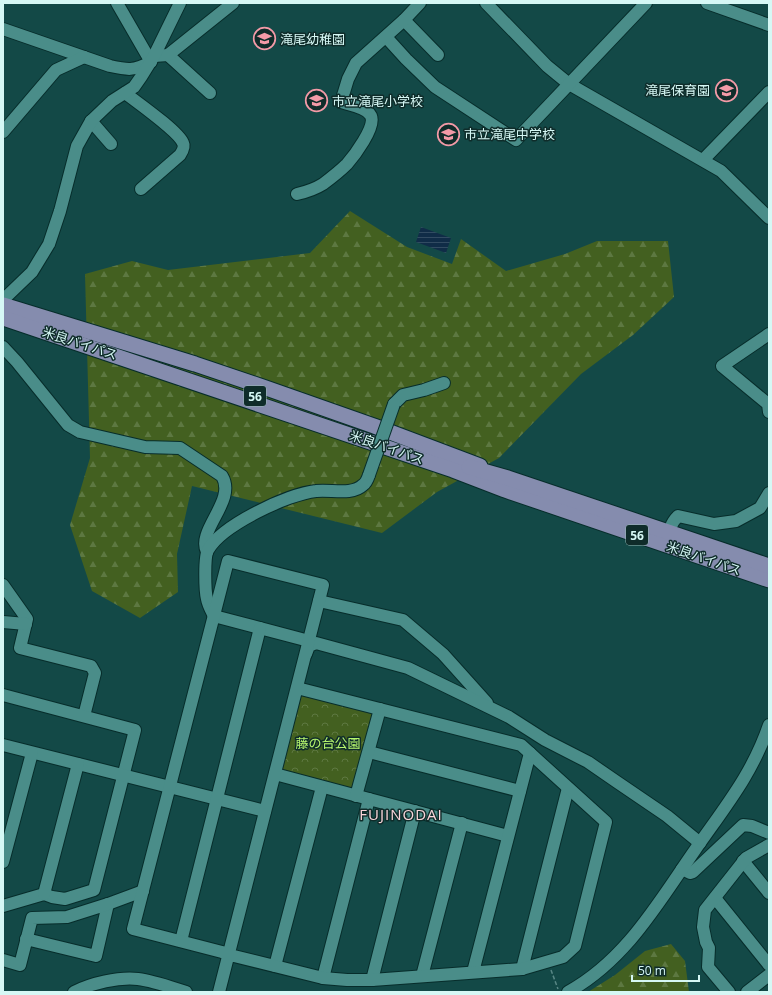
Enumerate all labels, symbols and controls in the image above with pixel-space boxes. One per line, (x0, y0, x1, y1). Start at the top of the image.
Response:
school or university icon: 滝尾幼稚園 (252, 26, 278, 52)
place label: 滝尾幼稚園 (280, 30, 345, 48)
school or university icon: 滝尾保育園 (713, 77, 739, 103)
place label: 滝尾保育園 (645, 81, 710, 99)
school or university icon: 市立滝尾小学校 (304, 88, 330, 114)
place label: 市立滝尾小学校 (332, 92, 423, 110)
school or university icon: 市立滝尾中学校 (435, 121, 461, 147)
place label: 市立滝尾中学校 (464, 125, 555, 143)
street label: 米良バイパス (40, 322, 120, 364)
road number: 56 (244, 386, 266, 406)
street label: 米良バイパス (347, 426, 427, 468)
road number: 56 (626, 525, 648, 545)
street label: 米良バイパス (664, 537, 744, 579)
park label: 藤の台公園 (295, 734, 361, 752)
district label: FUJINODAI (359, 804, 443, 824)
scale bar (632, 957, 699, 983)
text: 50 m (638, 962, 666, 979)

